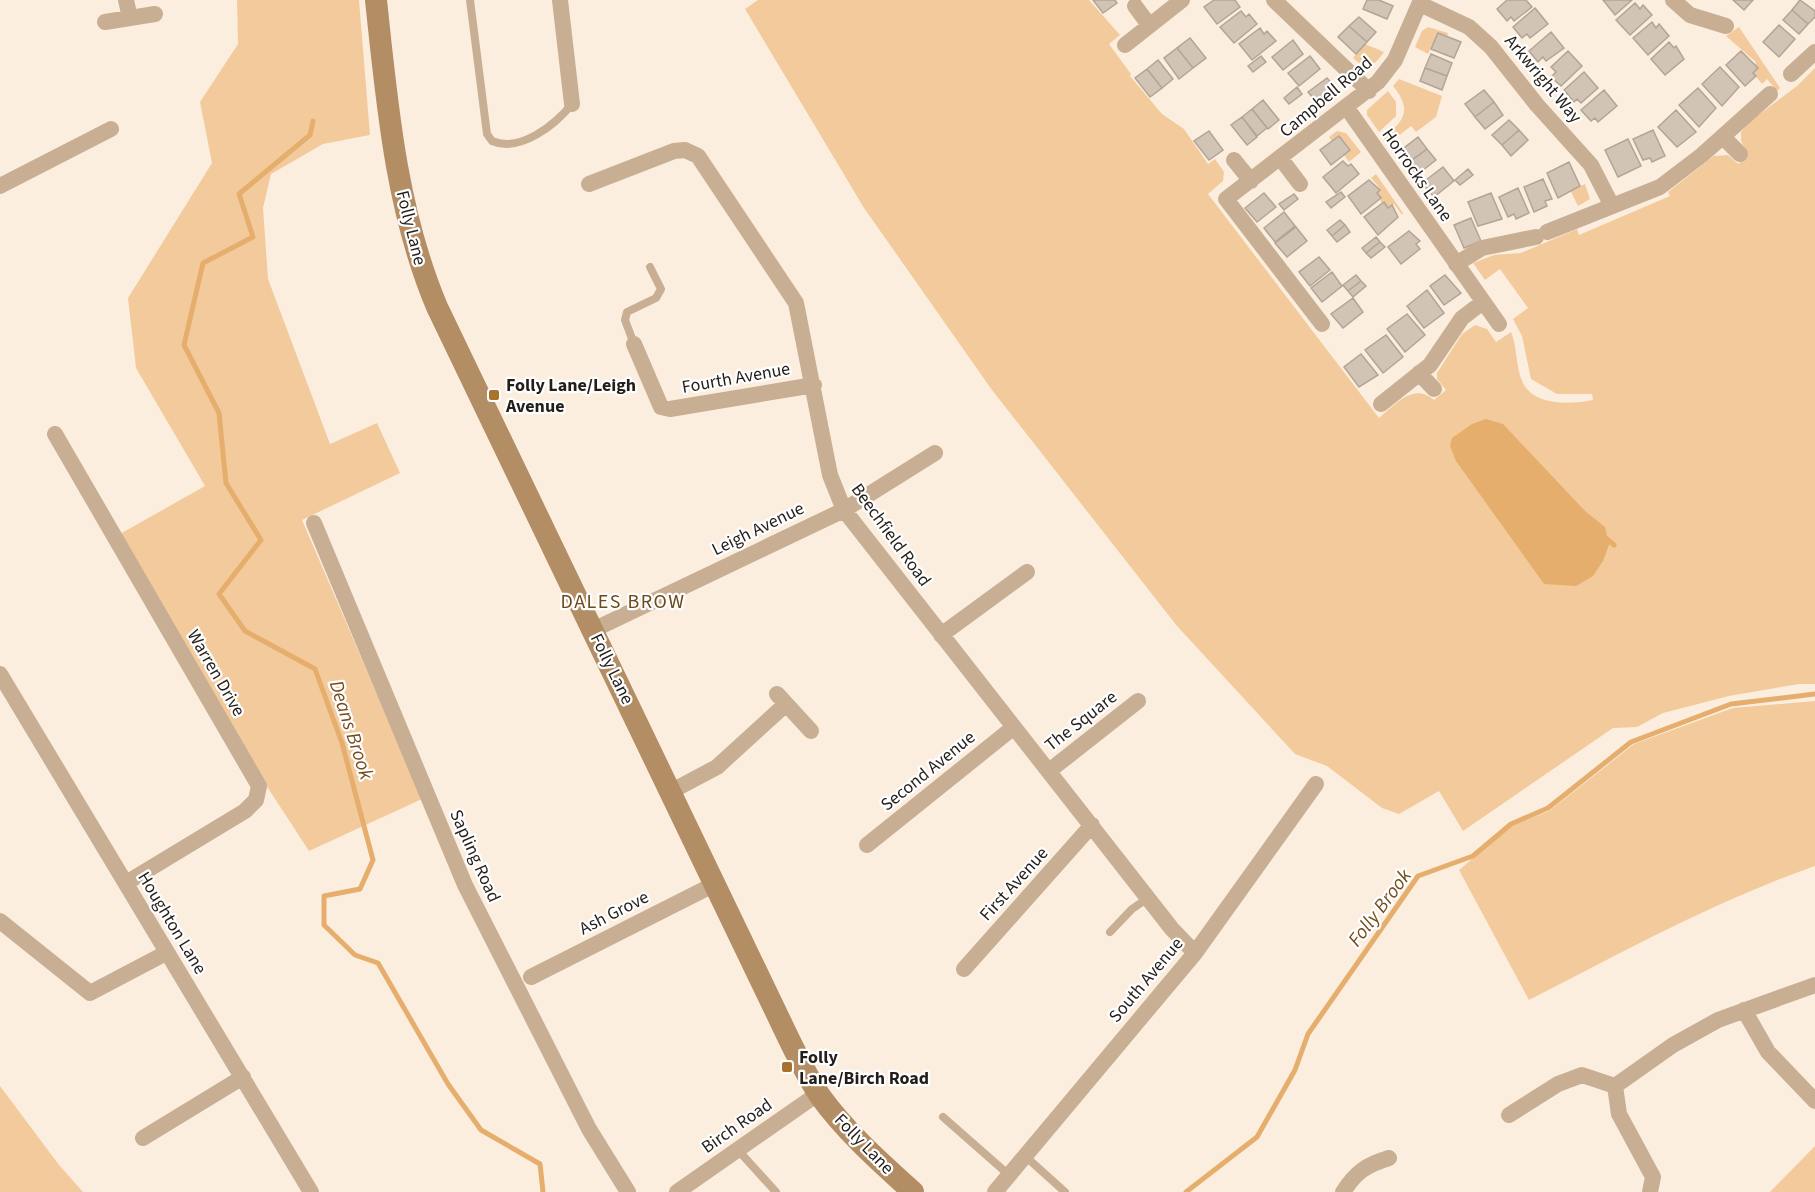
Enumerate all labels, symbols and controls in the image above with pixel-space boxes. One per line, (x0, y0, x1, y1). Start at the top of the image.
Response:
street label: Arkwright Way (1499, 29, 1588, 129)
street label: Campbell Road (1274, 51, 1378, 143)
street label: Horrocks Lane (1376, 123, 1458, 227)
street label: Folly Lane (390, 188, 432, 268)
street label: Fourth Avenue (680, 356, 792, 400)
place label: Folly Lane/Leigh Avenue (505, 373, 636, 419)
marker: Folly Lane/Leigh Avenue (487, 388, 501, 402)
street label: Beechfield Road (845, 478, 937, 592)
street label: Leigh Avenue (708, 496, 808, 562)
district label: DALES BROW (561, 588, 685, 616)
street label: Warren Drive (181, 625, 251, 721)
street label: Folly Lane (584, 629, 640, 709)
water label: Deans Brook (322, 677, 380, 784)
street label: The Square (1040, 685, 1122, 757)
street label: Second Avenue (875, 725, 981, 817)
street label: Sapling Road (443, 806, 507, 906)
street label: First Avenue (974, 841, 1054, 926)
water label: Folly Brook (1342, 863, 1419, 953)
street label: Houghton Lane (131, 867, 213, 979)
street label: Ash Grove (575, 885, 653, 941)
street label: South Avenue (1103, 932, 1189, 1028)
place label: Folly Lane/Birch Road (799, 1045, 929, 1091)
marker: Folly Lane/Birch Road (780, 1060, 794, 1074)
street label: Birch Road (697, 1092, 777, 1160)
street label: Folly Lane (829, 1108, 899, 1180)

